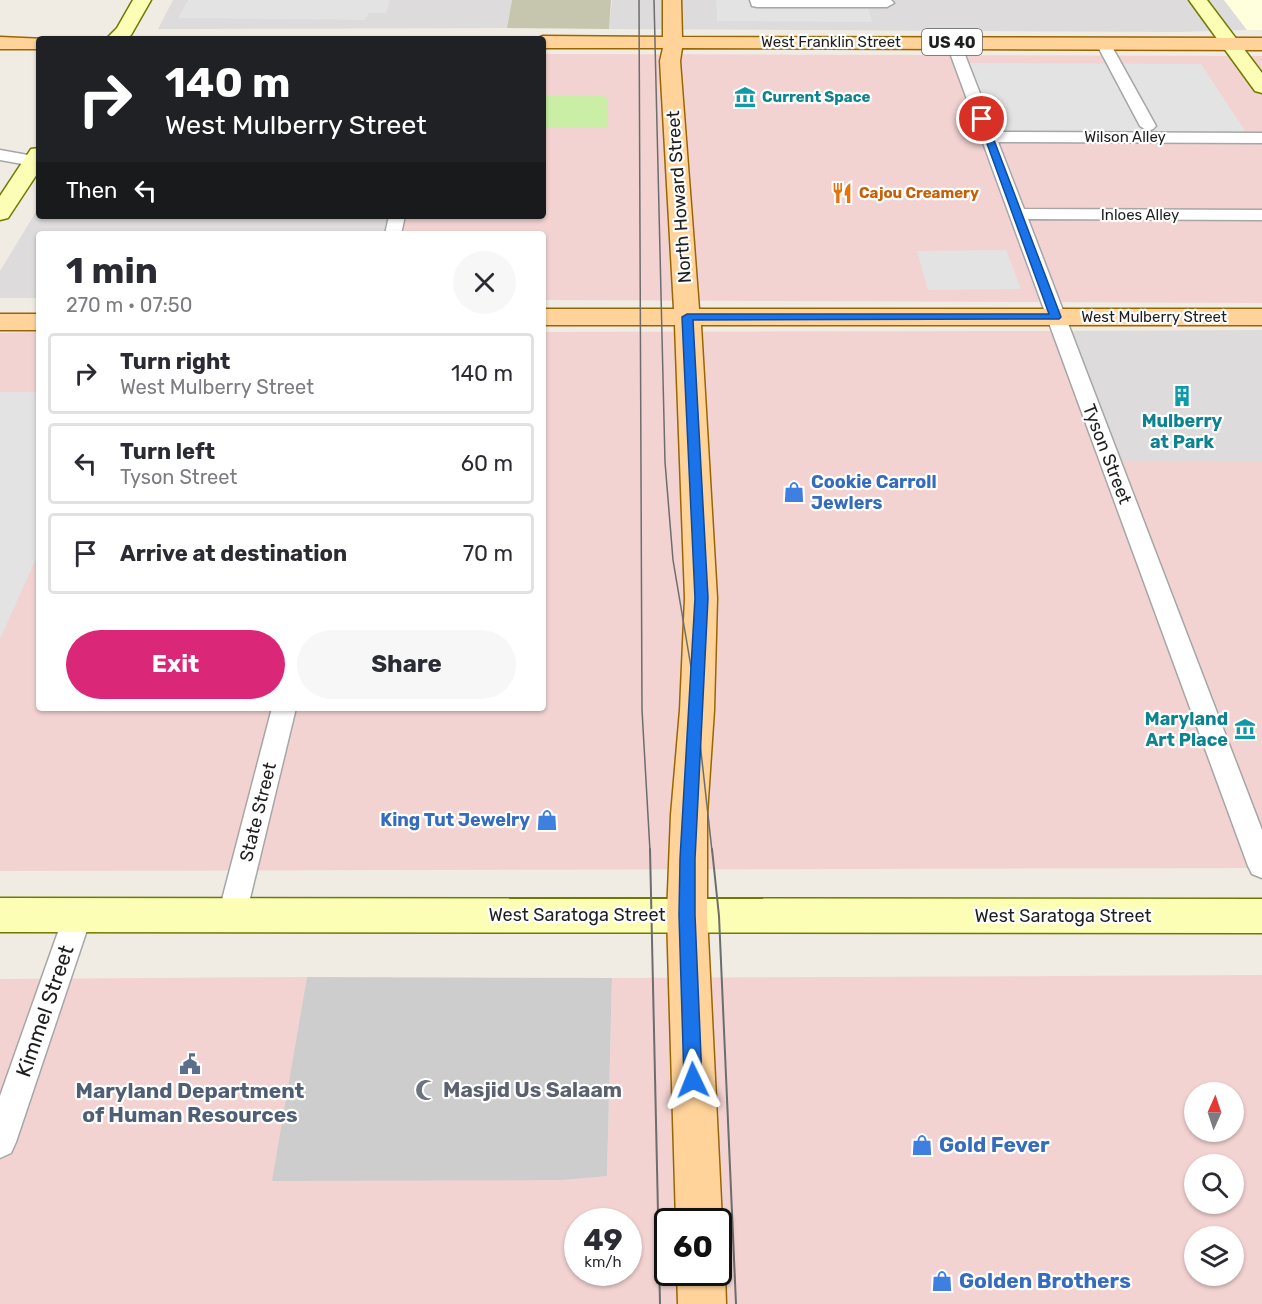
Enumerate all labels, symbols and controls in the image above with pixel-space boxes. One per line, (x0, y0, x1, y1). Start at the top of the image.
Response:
road number: US 40 (922, 29, 982, 55)
street label: West Franklin Street (761, 33, 901, 51)
text: 140 m (165, 58, 291, 108)
icon: right (66, 60, 144, 138)
museum icon: Current Space (733, 85, 757, 109)
place label: Current Space (762, 88, 870, 106)
pin (956, 93, 1007, 144)
icon: arrive (965, 102, 998, 135)
text: West Mulberry Street (165, 109, 427, 141)
street label: North Howard Street (662, 110, 696, 284)
street label: Wilson Alley (1084, 128, 1166, 146)
icon: left (129, 174, 162, 207)
text: Then (66, 177, 117, 204)
restaurant icon: Cajou Creamery (830, 181, 854, 205)
place label: Cajou Creamery (859, 184, 979, 202)
street label: Inloes Alley (1101, 206, 1179, 224)
text: 1 min (66, 249, 158, 292)
button: close (453, 251, 516, 314)
text: 270 m · 07:50 (66, 293, 192, 317)
street label: West Mulberry Street (1081, 308, 1227, 326)
text: Turn right (120, 348, 230, 375)
icon: right (69, 357, 102, 390)
text: 140 m (451, 360, 513, 387)
text: West Mulberry Street (120, 375, 314, 399)
building icon: Mulberry at Park (1170, 384, 1194, 408)
street label: Tyson Street (1078, 401, 1136, 507)
place label: Mulberry at Park (1142, 410, 1223, 453)
text: Turn left (120, 438, 215, 465)
icon: left (69, 447, 102, 480)
text: 60 m (461, 450, 513, 477)
text: Tyson Street (120, 465, 237, 489)
place label: Cookie Carroll Jewlers (811, 471, 937, 514)
shop icon: Cookie Carroll Jewlers (782, 480, 806, 504)
icon: arrive (69, 537, 102, 570)
text: Arrive at destination (120, 540, 347, 567)
text: 70 m (463, 540, 513, 567)
button: Exit (66, 630, 285, 699)
button: Share (297, 630, 516, 699)
place label: Maryland Art Place (1145, 708, 1228, 751)
museum icon: Maryland Art Place (1233, 717, 1257, 741)
street label: State Street (235, 760, 281, 864)
shop icon: King Tut Jewelry (535, 808, 559, 832)
place label: King Tut Jewelry (380, 809, 530, 831)
street label: West Saratoga Street (489, 904, 665, 926)
street label: West Saratoga Street (975, 905, 1151, 927)
street label: Kimmel Street (10, 942, 79, 1080)
position arrow (661, 1048, 725, 1112)
public building icon: Maryland Department of Human Resources (178, 1052, 202, 1076)
place label: Masjid Us Salaam (443, 1077, 622, 1102)
place label: Maryland Department of Human Resources (76, 1078, 305, 1127)
mosque icon: Masjid Us Salaam (414, 1078, 438, 1102)
north arrow (1184, 1082, 1244, 1142)
map controls (1184, 1082, 1244, 1286)
place label: Gold Fever (939, 1132, 1050, 1157)
shop icon: Gold Fever (910, 1133, 934, 1157)
button: search (1184, 1154, 1244, 1214)
speed limit sign: 60 (654, 1208, 732, 1286)
text: 49 (583, 1222, 623, 1258)
button: layers (1184, 1226, 1244, 1286)
text: km/h (584, 1253, 622, 1271)
place label: Golden Brothers (959, 1268, 1131, 1293)
shop icon: Golden Brothers (930, 1269, 954, 1293)

